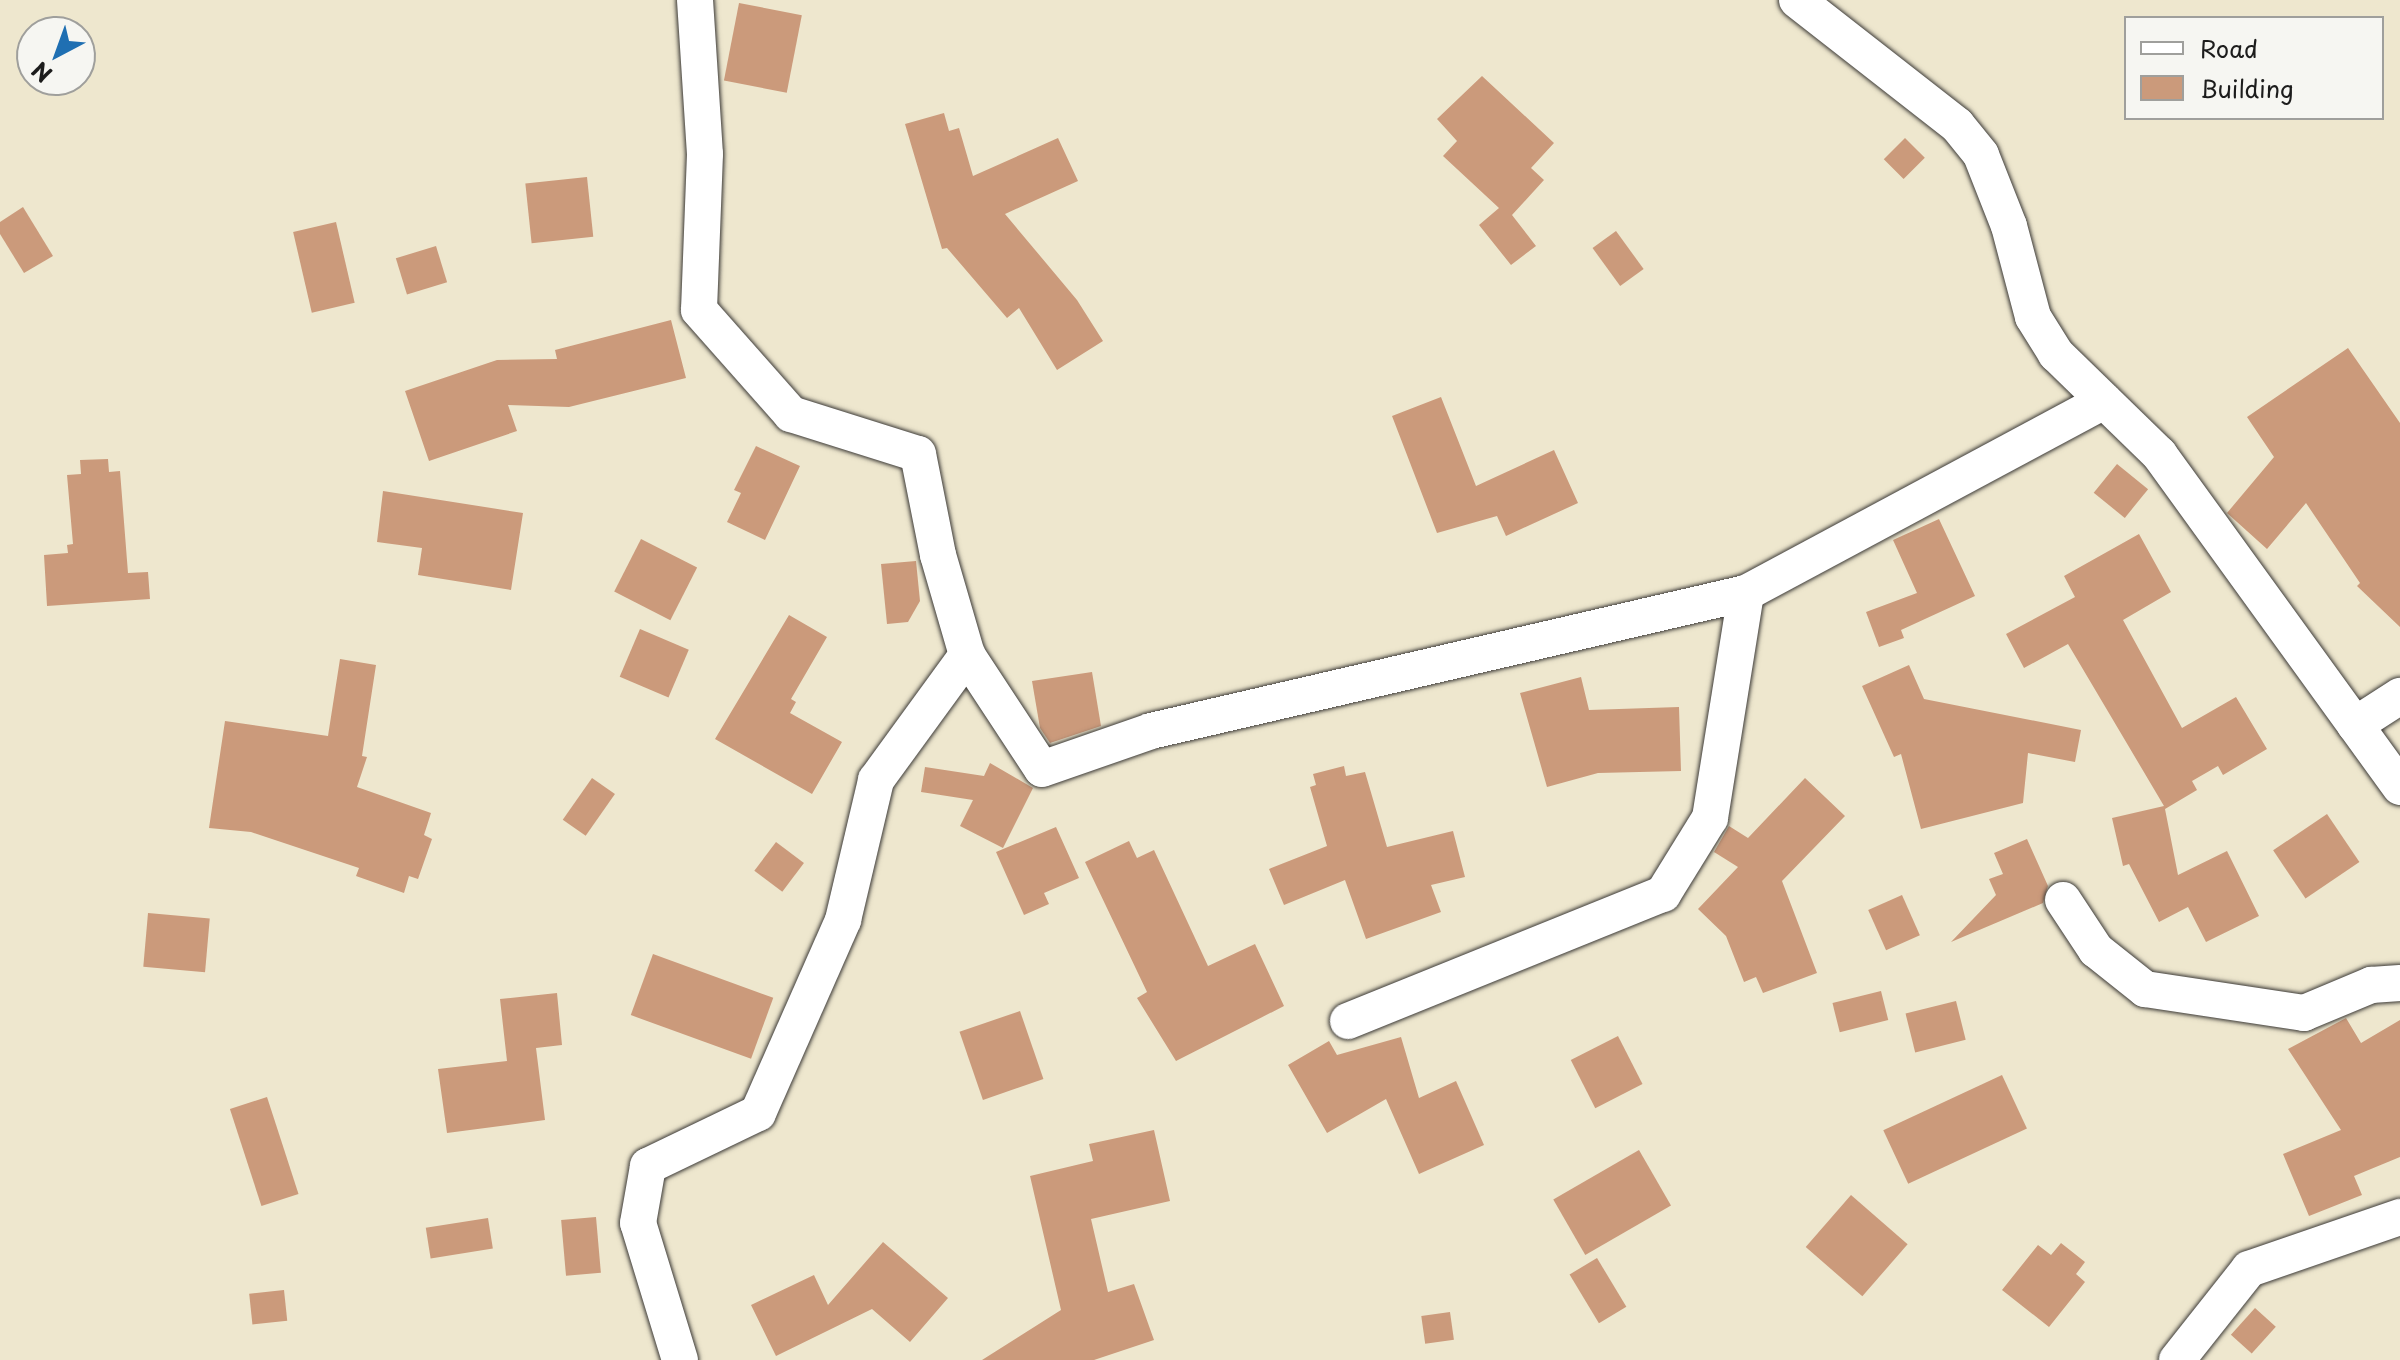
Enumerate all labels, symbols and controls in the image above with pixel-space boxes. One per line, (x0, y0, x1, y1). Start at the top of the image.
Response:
north arrow (16, 16, 96, 96)
legend (2124, 16, 2384, 120)
text: Road (2200, 30, 2258, 66)
text: N (24, 55, 59, 91)
text: Building (2200, 70, 2294, 106)

